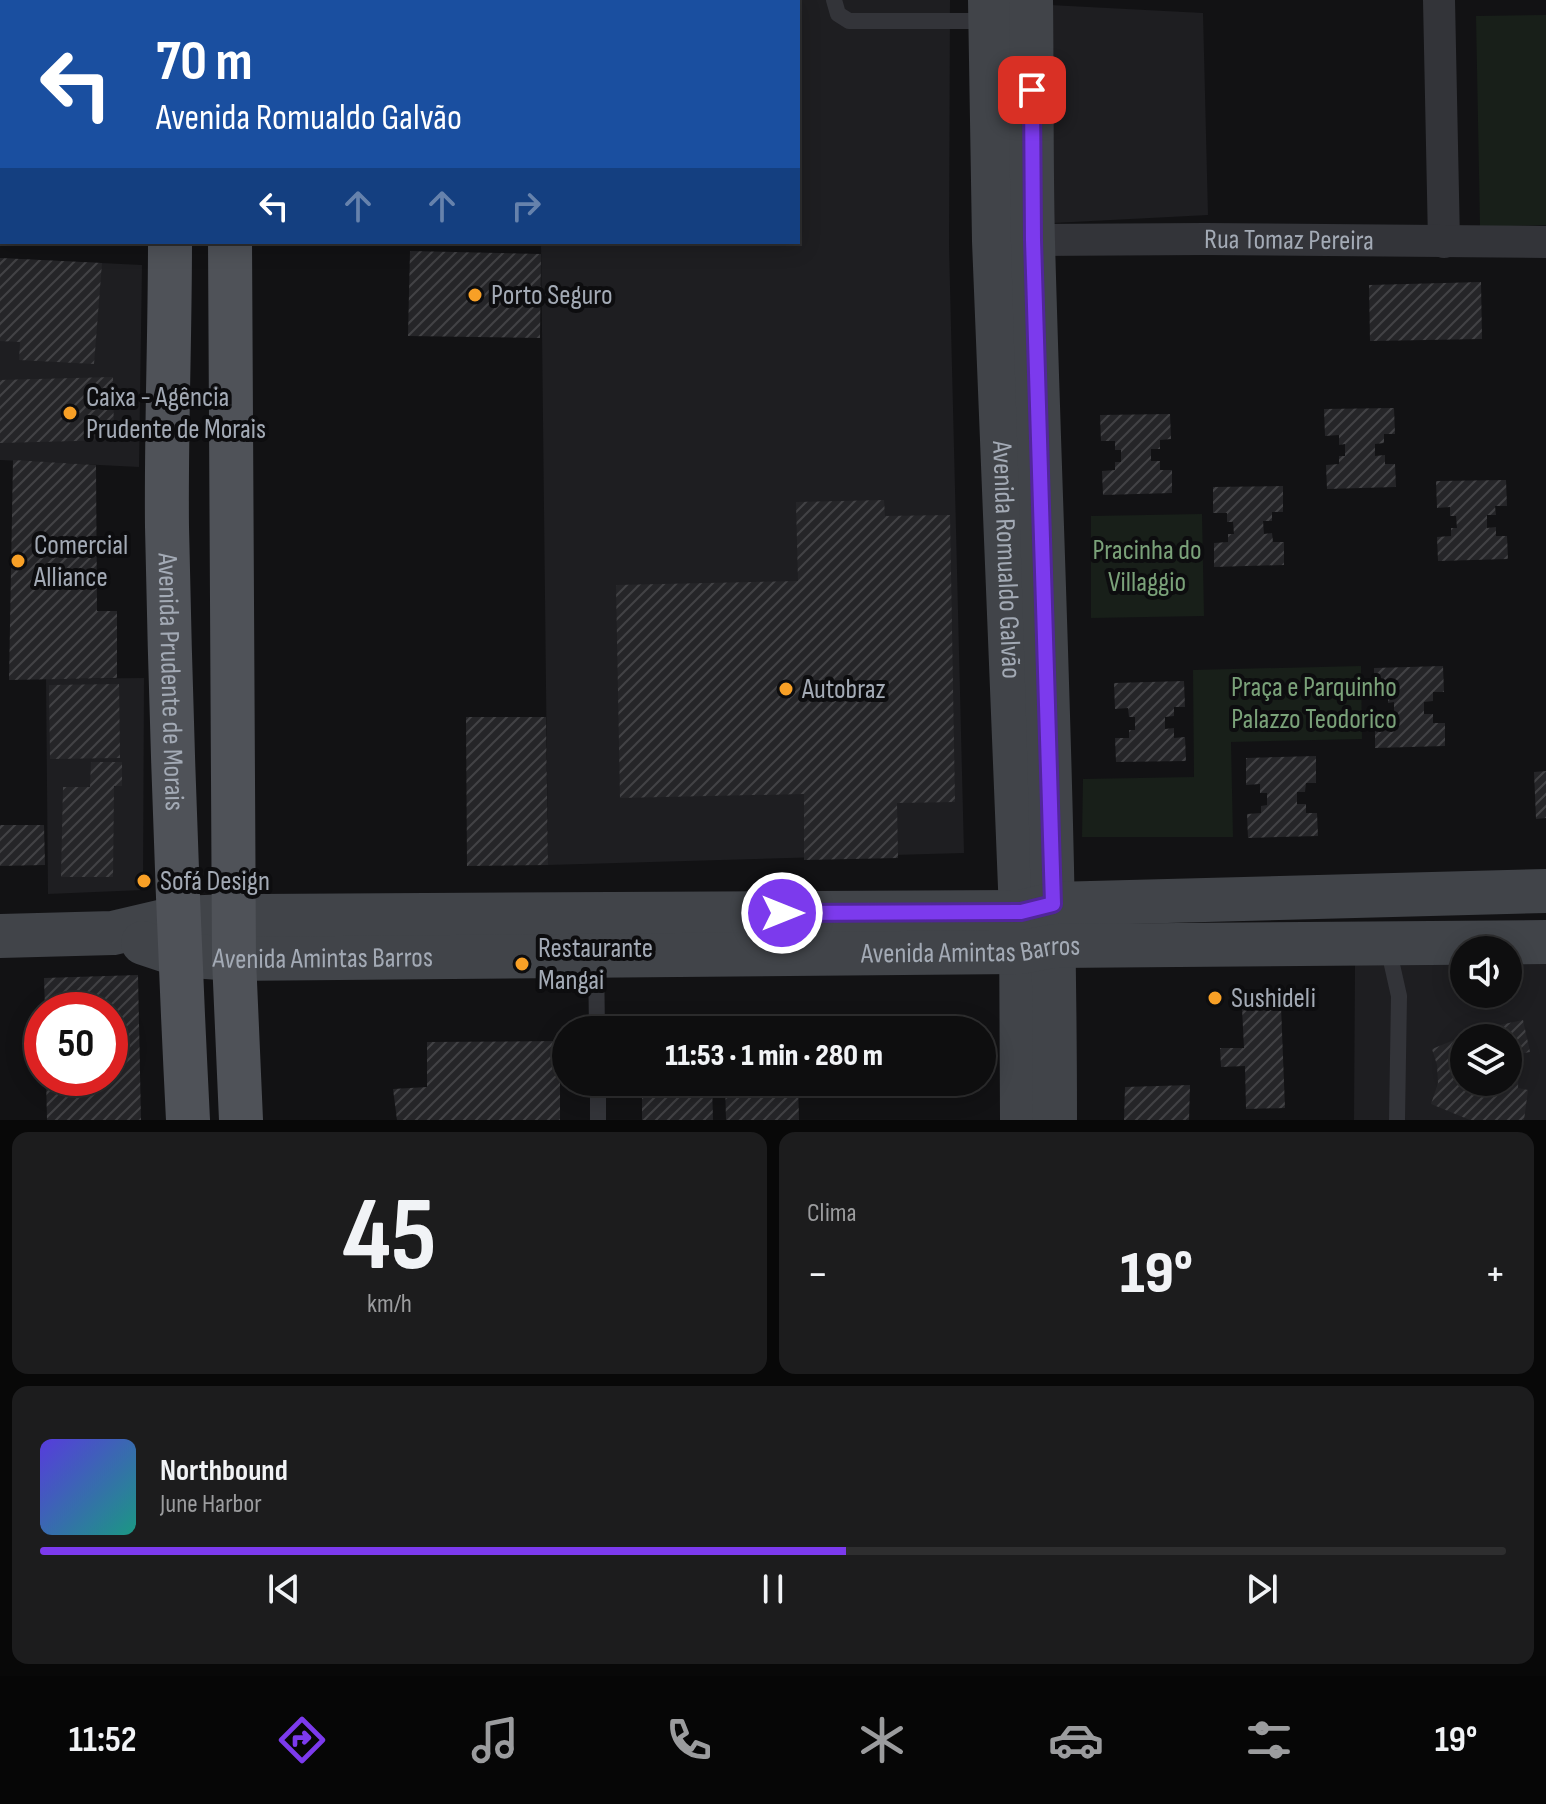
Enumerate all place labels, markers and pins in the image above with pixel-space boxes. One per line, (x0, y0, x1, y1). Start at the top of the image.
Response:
pin (998, 56, 1066, 124)
place label: Porto Seguro (491, 279, 613, 312)
marker: Porto Seguro (466, 286, 484, 304)
place label: Caixa - Agência Prudente de Morais (86, 381, 266, 446)
marker: Caixa - Agência Prudente de Morais (61, 404, 79, 422)
place label: Comercial Alliance (33, 529, 128, 594)
marker: Comercial Alliance (9, 552, 27, 570)
place label: Autobraz (801, 673, 886, 706)
marker: Autobraz (777, 680, 795, 698)
place label: Sofá Design (160, 865, 270, 898)
marker: Sofá Design (135, 872, 153, 890)
place label: Restaurante Mangai (538, 932, 653, 997)
marker: Restaurante Mangai (513, 955, 531, 973)
place label: Sushideli (1231, 982, 1316, 1015)
marker: Sushideli (1206, 989, 1224, 1007)

